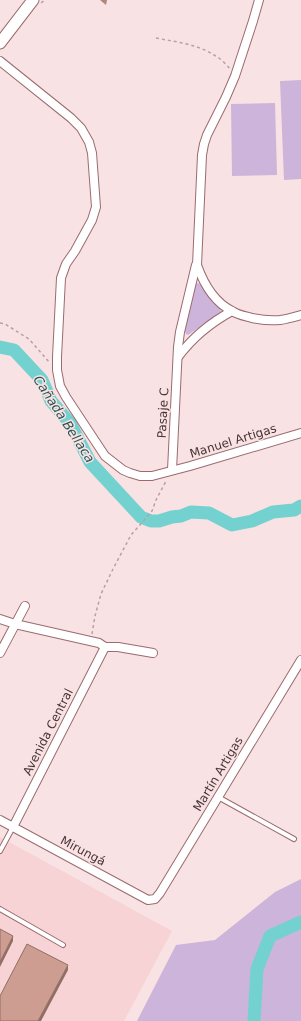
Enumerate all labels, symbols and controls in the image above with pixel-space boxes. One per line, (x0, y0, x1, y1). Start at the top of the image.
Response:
water label: Cañada Bellaca (30, 373, 98, 465)
street label: Pasaje C (155, 387, 171, 439)
street label: Manuel Artigas (188, 421, 278, 461)
street label: Avenida Central (20, 686, 76, 778)
street label: Martín Artigas (190, 734, 246, 814)
street label: Mirungá (58, 833, 108, 869)

